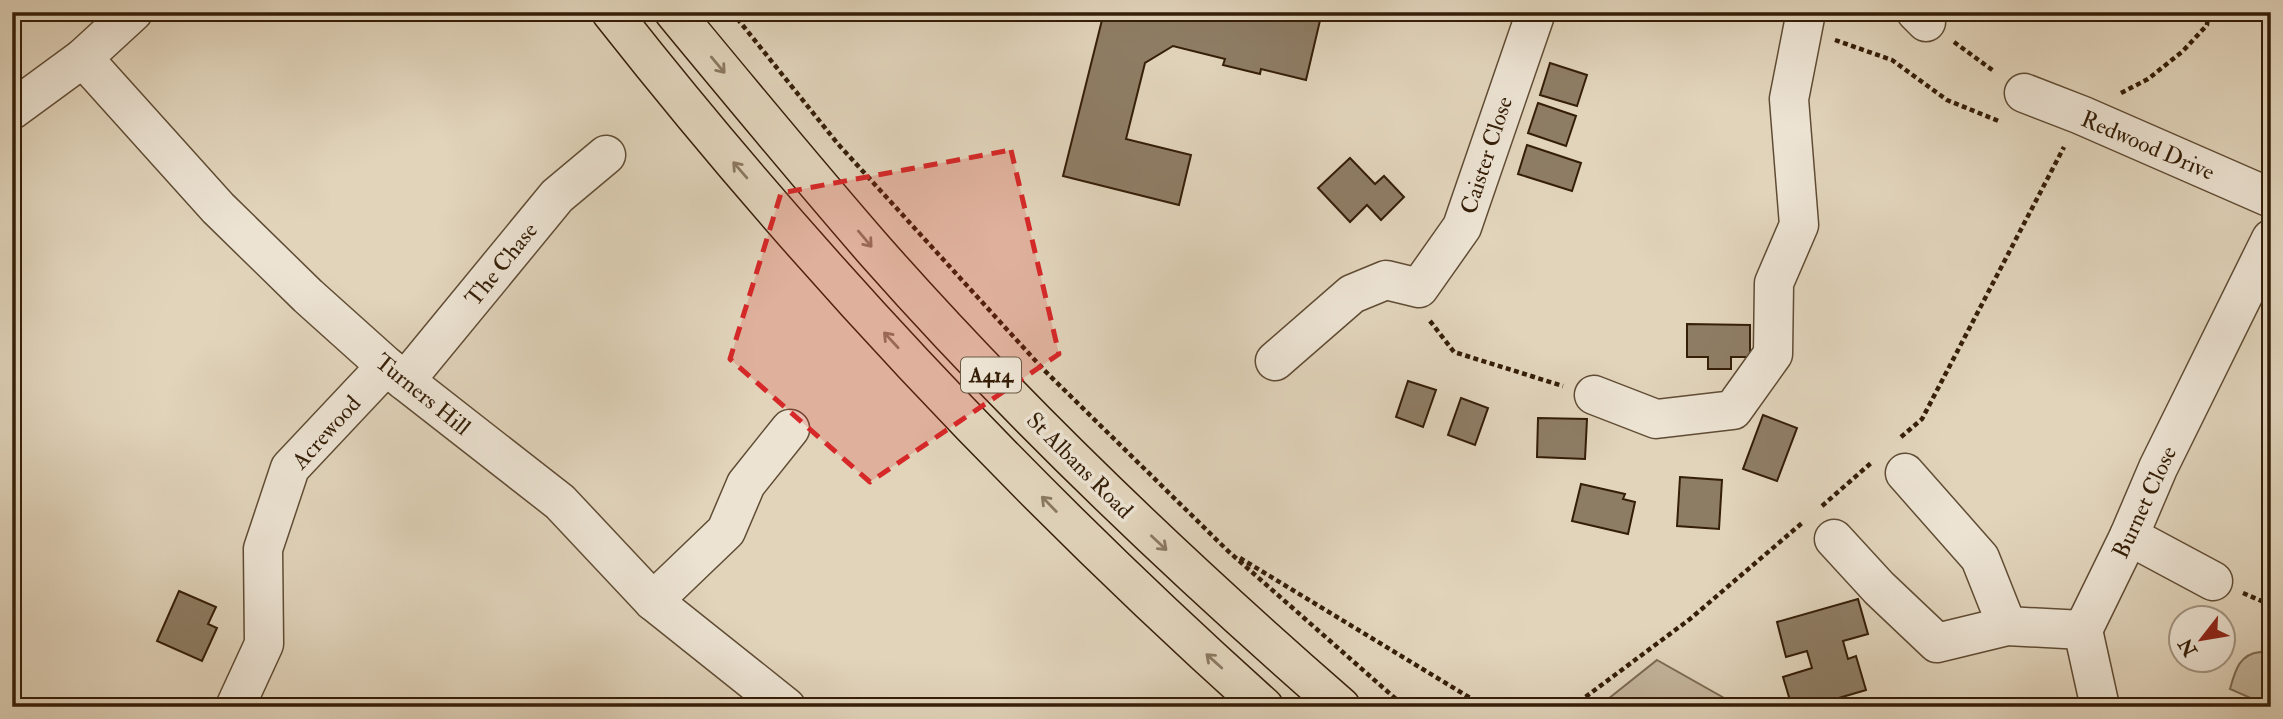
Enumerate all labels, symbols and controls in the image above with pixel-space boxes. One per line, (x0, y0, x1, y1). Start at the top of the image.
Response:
one-way arrow (710, 55, 726, 73)
street label: Caister Close (1454, 92, 1519, 218)
street label: Redwood Drive (2077, 104, 2219, 187)
one-way arrow (732, 161, 748, 179)
street label: The Chase (459, 216, 544, 312)
one-way arrow (857, 229, 872, 247)
one-way arrow (883, 331, 899, 349)
street label: Turners Hill (369, 347, 476, 442)
road number: A414 (961, 358, 1021, 392)
street label: Acrewood (285, 389, 367, 476)
street label: St Albans Road (1020, 406, 1139, 525)
street label: Burnet Close (2106, 441, 2183, 563)
one-way arrow (1041, 496, 1058, 513)
one-way arrow (1150, 534, 1167, 551)
north arrow (2168, 604, 2238, 674)
text: N (2173, 633, 2203, 662)
one-way arrow (1205, 653, 1223, 669)

